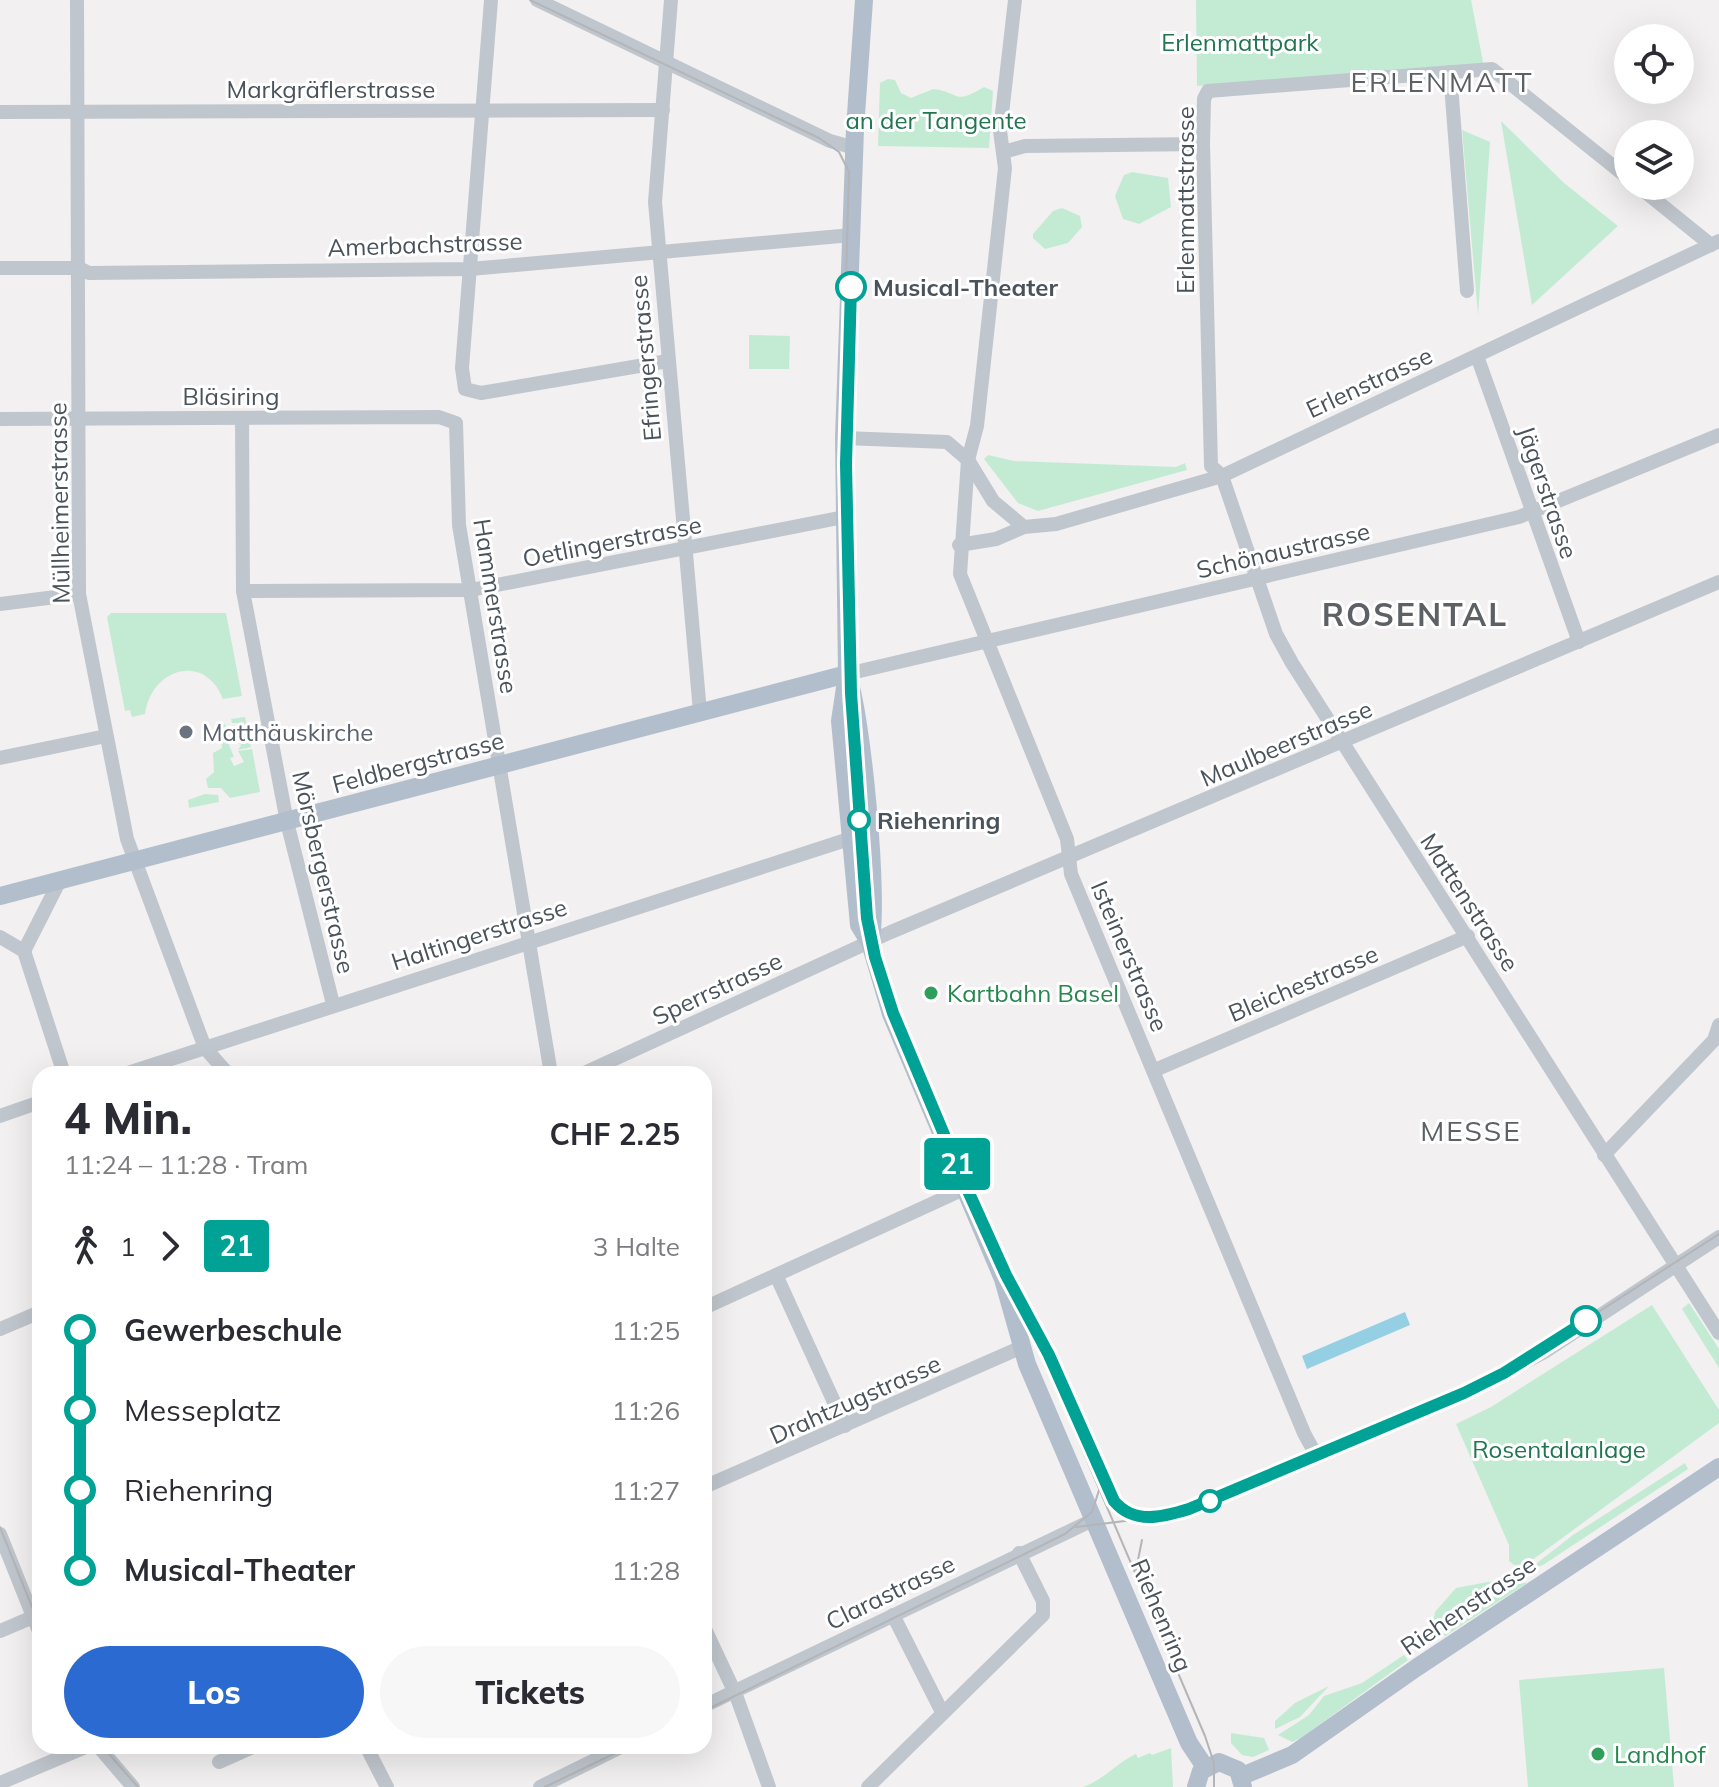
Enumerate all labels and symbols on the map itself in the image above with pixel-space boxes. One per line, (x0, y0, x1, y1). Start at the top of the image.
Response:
park label: Erlenmattpark (1161, 27, 1319, 57)
district label: ERLENMATT (1350, 64, 1534, 99)
street label: Markgräflerstrasse (227, 74, 435, 104)
park label: an der Tangente (845, 105, 1027, 135)
street label: Erlenmattstrasse (1170, 106, 1200, 294)
street label: Amerbachstrasse (327, 226, 523, 262)
marker: Musical-Theater (836, 272, 866, 302)
place label: Musical-Theater (873, 272, 1058, 302)
street label: Efringerstrasse (623, 274, 667, 442)
street label: Erlenstrasse (1301, 340, 1437, 424)
street label: Bläsiring (182, 381, 280, 411)
street label: Müllheimerstrasse (42, 402, 76, 604)
street label: Jägerstrasse (1511, 422, 1585, 562)
street label: Oetlingerstrasse (520, 509, 704, 573)
street label: Schönaustrasse (1193, 515, 1373, 585)
street label: Hammerstrasse (467, 516, 525, 696)
district label: ROSENTAL (1322, 594, 1508, 634)
street label: Maulbeerstrasse (1196, 693, 1376, 793)
place label: Matthäuskirche (202, 717, 373, 747)
marker: Matthäuskirche (177, 723, 195, 741)
street label: Feldbergstrasse (329, 725, 507, 799)
street label: Mörsbergerstrasse (286, 768, 362, 976)
place label: Riehenring (877, 805, 1000, 835)
marker: Riehenring (848, 809, 870, 831)
street label: Mattenstrasse (1414, 827, 1526, 977)
street label: Isteinerstrasse (1085, 876, 1175, 1036)
street label: Haltingerstrasse (387, 891, 571, 977)
street label: Bleichestrasse (1224, 938, 1382, 1028)
street label: Sperrstrasse (647, 945, 787, 1031)
place label: Kartbahn Basel (947, 978, 1119, 1008)
marker: Kartbahn Basel (922, 984, 940, 1002)
district label: MESSE (1420, 1113, 1522, 1148)
line badge: 21 (921, 1138, 993, 1190)
unlabelled marker (1571, 1306, 1601, 1336)
street label: Drahtzugstrasse (765, 1348, 945, 1450)
park label: Rosentalanlage (1472, 1434, 1646, 1464)
unlabelled marker (1199, 1490, 1221, 1512)
street label: Clarastrasse (821, 1548, 959, 1636)
street label: Riehenstrasse (1395, 1549, 1541, 1661)
street label: Riehenring (1125, 1554, 1199, 1676)
place label: Landhof (1614, 1739, 1707, 1769)
marker: Landhof (1589, 1745, 1607, 1763)

